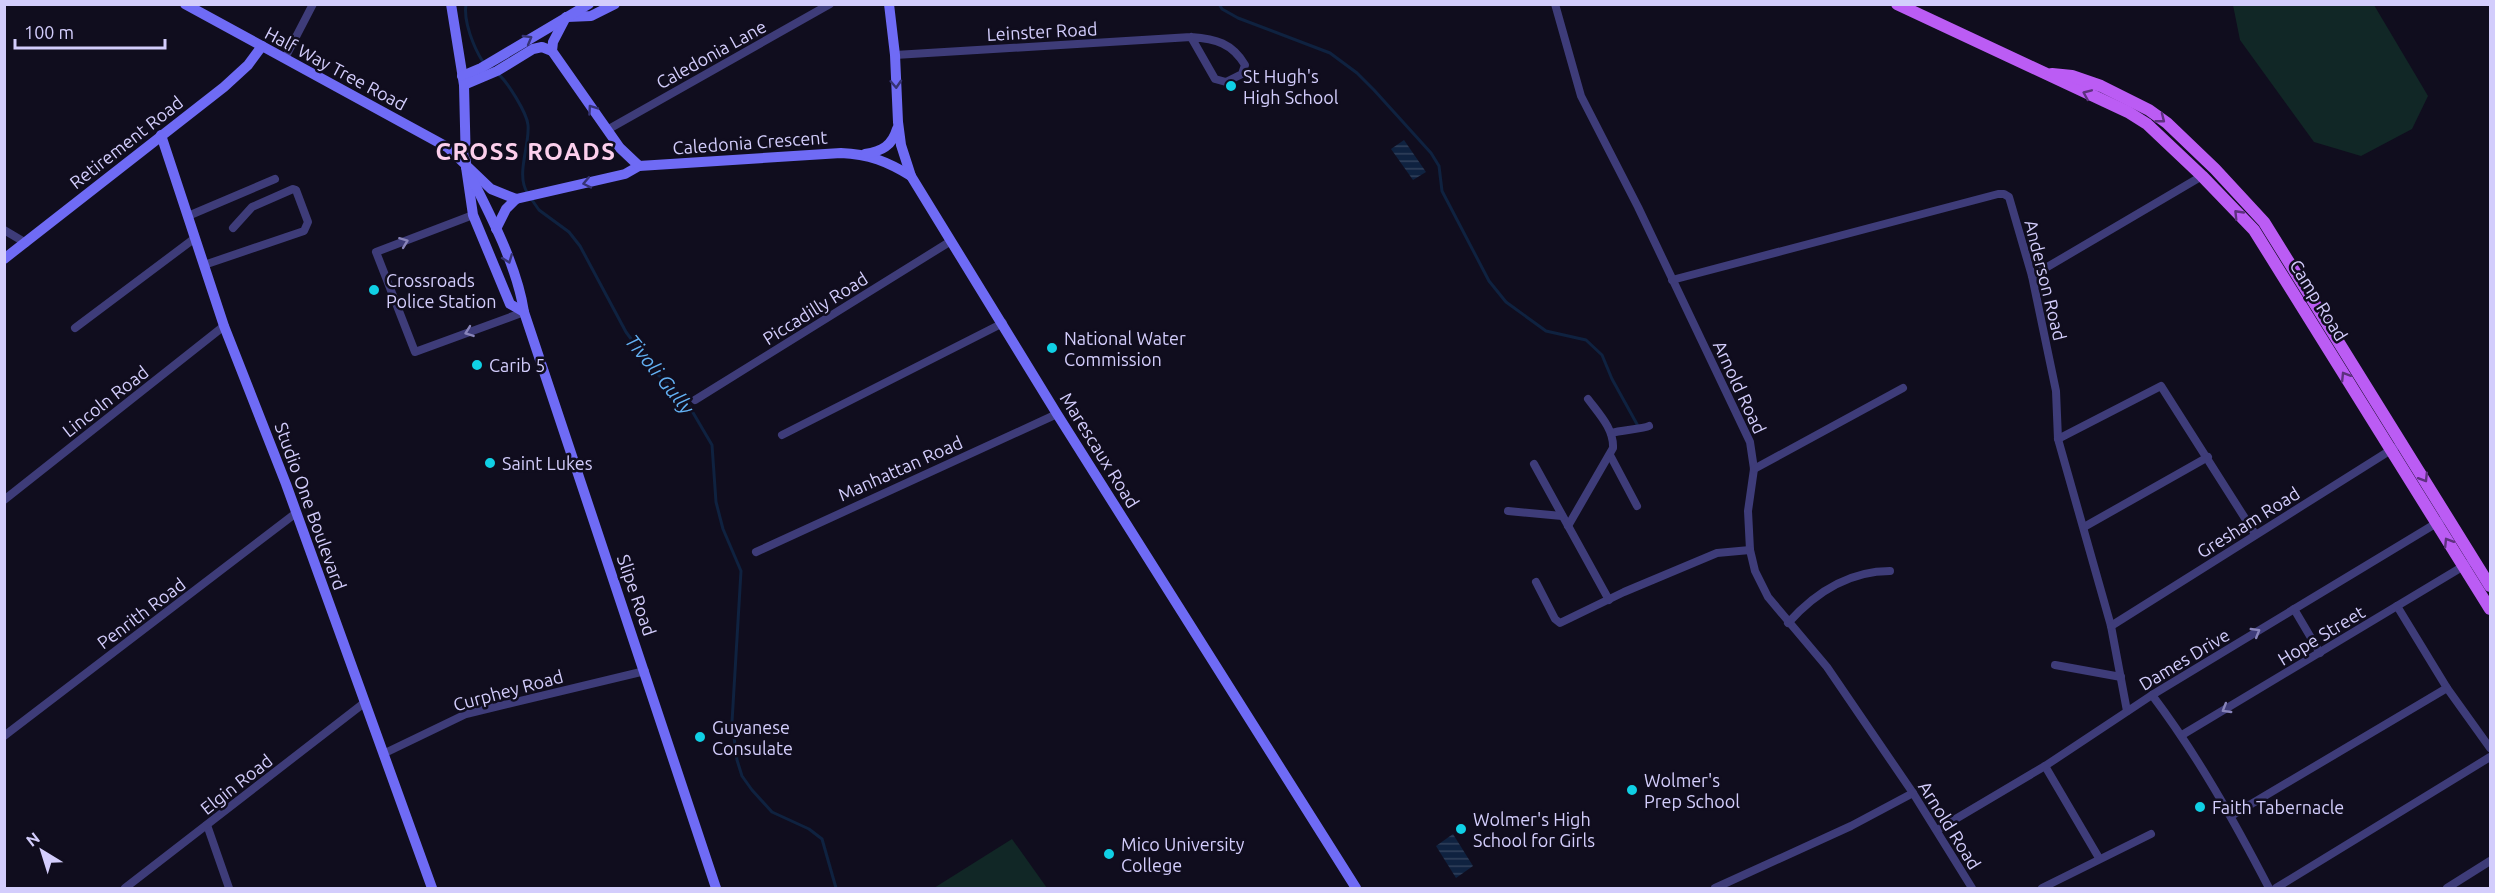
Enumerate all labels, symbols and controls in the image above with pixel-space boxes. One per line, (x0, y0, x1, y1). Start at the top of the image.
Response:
scale bar (15, 12, 165, 50)
street label: Caledonia Lane (652, 16, 770, 92)
street label: Leinster Road (986, 18, 1098, 44)
text: 100 m (24, 22, 74, 42)
street label: Half Way Tree Road (262, 22, 410, 114)
one-way arrow (522, 35, 532, 47)
place label: St Hugh's High School (1243, 66, 1339, 107)
one-way arrow (890, 79, 903, 88)
marker: St Hugh's High School (1224, 79, 1238, 93)
one-way arrow (2082, 89, 2093, 101)
street label: Retirement Road (66, 92, 186, 192)
one-way arrow (588, 104, 599, 115)
one-way arrow (2155, 112, 2166, 123)
street label: Caledonia Crescent (672, 127, 828, 157)
district label: CROSS ROADS (436, 138, 616, 165)
one-way arrow (583, 176, 593, 189)
one-way arrow (2235, 210, 2246, 221)
street label: Anderson Road (2021, 218, 2071, 342)
one-way arrow (398, 236, 409, 249)
one-way arrow (500, 253, 513, 264)
street label: Camp Road (2286, 256, 2352, 344)
street label: Piccadilly Road (759, 268, 871, 348)
place label: Crossroads Police Station (386, 270, 497, 311)
marker: Crossroads Police Station (367, 283, 381, 297)
one-way arrow (464, 325, 475, 338)
place label: National Water Commission (1064, 328, 1186, 369)
water label: Tivoli Gully (621, 330, 699, 419)
street label: Arnold Road (1710, 337, 1770, 437)
marker: National Water Commission (1045, 341, 1059, 355)
place label: Carib 5 (489, 355, 545, 375)
marker: Carib 5 (470, 358, 484, 372)
street label: Lincoln Road (58, 361, 152, 441)
one-way arrow (2341, 372, 2352, 383)
street label: Marescaux Road (1057, 389, 1143, 511)
street label: Studio One Boulevard (271, 419, 351, 593)
street label: Manhattan Road (835, 432, 965, 504)
place label: Saint Lukes (502, 453, 593, 473)
marker: Saint Lukes (483, 456, 497, 470)
one-way arrow (2416, 472, 2428, 482)
street label: Gresham Road (2193, 482, 2303, 562)
one-way arrow (2445, 537, 2456, 548)
street label: Slipe Road (614, 552, 660, 638)
street label: Penrith Road (93, 573, 189, 653)
street label: Hope Street (2274, 601, 2368, 669)
street label: Dames Drive (2135, 624, 2233, 694)
one-way arrow (2250, 628, 2260, 640)
street label: Curphey Road (451, 666, 565, 714)
one-way arrow (2222, 702, 2232, 713)
place label: Guyanese Consulate (712, 717, 793, 758)
marker: Guyanese Consulate (693, 730, 707, 744)
street label: Elgin Road (196, 750, 276, 818)
place label: Wolmer's Prep School (1644, 770, 1740, 811)
street label: Arnold Road (1915, 777, 1985, 873)
marker: Wolmer's Prep School (1625, 783, 1639, 797)
place label: Faith Tabernacle (2212, 797, 2344, 817)
marker: Faith Tabernacle (2193, 800, 2207, 814)
place label: Wolmer's High School for Girls (1473, 809, 1595, 850)
north arrow (12, 821, 72, 881)
marker: Wolmer's High School for Girls (1454, 822, 1468, 836)
text: N (23, 828, 43, 850)
place label: Mico University College (1121, 834, 1245, 875)
marker: Mico University College (1102, 847, 1116, 861)

